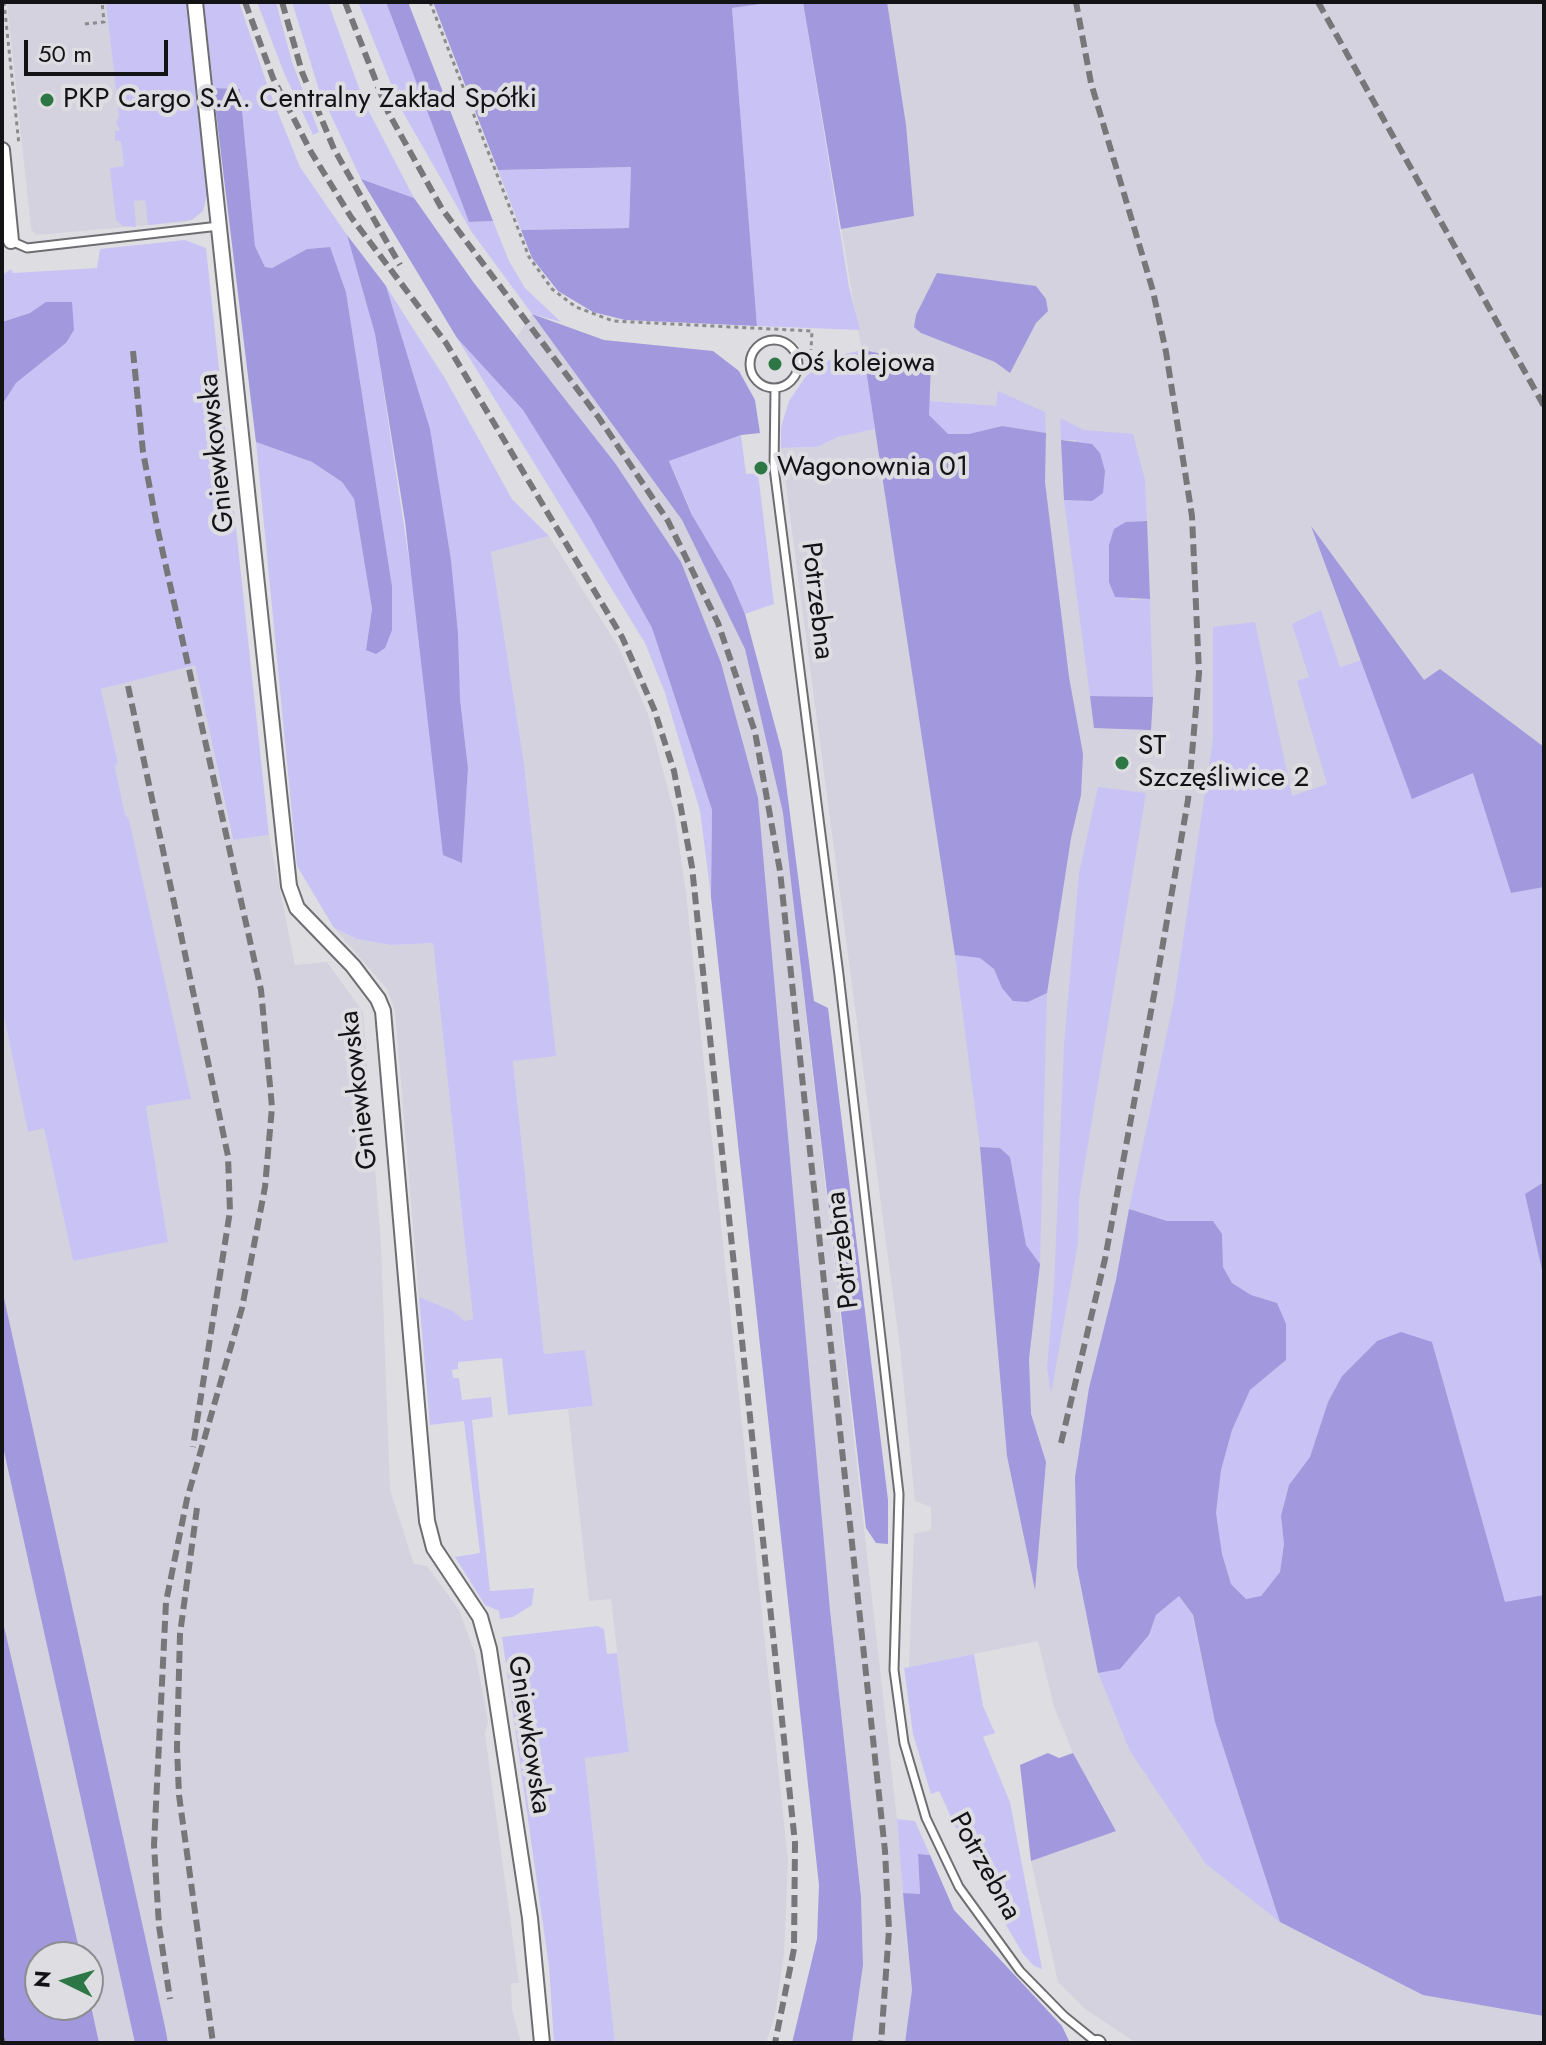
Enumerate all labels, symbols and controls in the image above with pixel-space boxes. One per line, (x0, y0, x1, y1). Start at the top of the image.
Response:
scale bar (28, 24, 172, 74)
text: 50 m (38, 36, 92, 71)
place label: PKP Cargo S.A. Centralny Zakład Spółki (63, 83, 537, 117)
marker: PKP Cargo S.A. Centralny Zakład Spółki (38, 91, 56, 109)
place label: Oś kolejowa (791, 347, 935, 381)
marker: Oś kolejowa (766, 355, 784, 373)
street label: Gniewkowska (193, 372, 243, 534)
place label: Wagonownia 01 (777, 451, 968, 485)
marker: Wagonownia 01 (752, 459, 770, 477)
street label: Potrzebna (792, 540, 840, 662)
place label: ST Szczęśliwice 2 (1138, 730, 1310, 796)
marker: ST Szczęśliwice 2 (1113, 754, 1131, 772)
street label: Gniewkowska (334, 1009, 386, 1171)
street label: Potrzebna (820, 1189, 868, 1311)
street label: Gniewkowska (499, 1654, 557, 1816)
street label: Potrzebna (941, 1807, 1027, 1927)
north arrow (24, 1941, 104, 2021)
text: N (25, 1969, 59, 1989)

